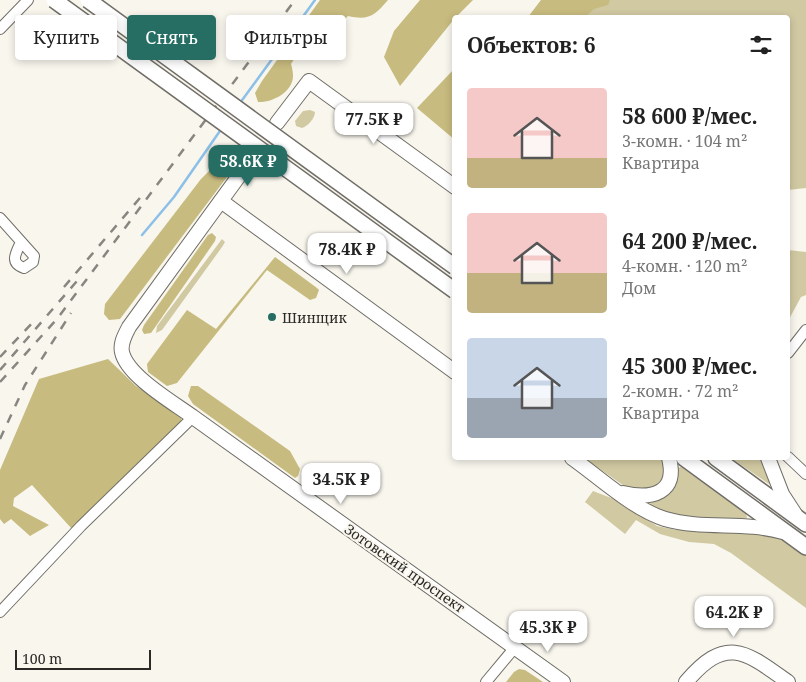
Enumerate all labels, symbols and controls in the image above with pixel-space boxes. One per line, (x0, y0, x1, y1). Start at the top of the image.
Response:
chip: Купить (15, 15, 117, 60)
chip: Снять (127, 15, 216, 60)
chip: Фильтры (226, 15, 346, 60)
text: Объектов: 6 (467, 31, 596, 59)
icon: filters (747, 31, 775, 59)
pin: 77.5K ₽ (328, 102, 420, 145)
text: 58 600 ₽/мес. (622, 102, 758, 130)
text: 77.5K ₽ (345, 108, 403, 130)
icon: home (507, 108, 567, 168)
text: 3-комн. · 104 m² (622, 130, 747, 152)
pin: 58.6K ₽ (202, 144, 294, 187)
text: 58.6K ₽ (219, 150, 277, 172)
text: Квартира (622, 152, 700, 174)
text: 64 200 ₽/мес. (622, 227, 758, 255)
pin: 78.4K ₽ (301, 232, 393, 275)
icon: home (507, 233, 567, 293)
text: 78.4K ₽ (318, 238, 376, 260)
text: 4-комн. · 120 m² (622, 255, 747, 277)
text: Дом (622, 277, 656, 299)
place label: Шинщик (282, 308, 347, 327)
marker: Шинщик (266, 311, 278, 323)
text: 45 300 ₽/мес. (622, 352, 758, 380)
icon: home (507, 358, 567, 418)
text: 2-комн. · 72 m² (622, 380, 738, 402)
text: Квартира (622, 402, 700, 424)
pin: 34.5K ₽ (295, 462, 387, 505)
text: 34.5K ₽ (312, 468, 370, 490)
street label: Зотовский проспект (341, 519, 469, 617)
pin: 64.2K ₽ (688, 596, 780, 638)
text: 64.2K ₽ (705, 601, 763, 623)
pin: 45.3K ₽ (502, 610, 594, 653)
text: 45.3K ₽ (519, 616, 577, 638)
scale bar (15, 647, 151, 670)
text: 100 m (22, 649, 62, 668)

